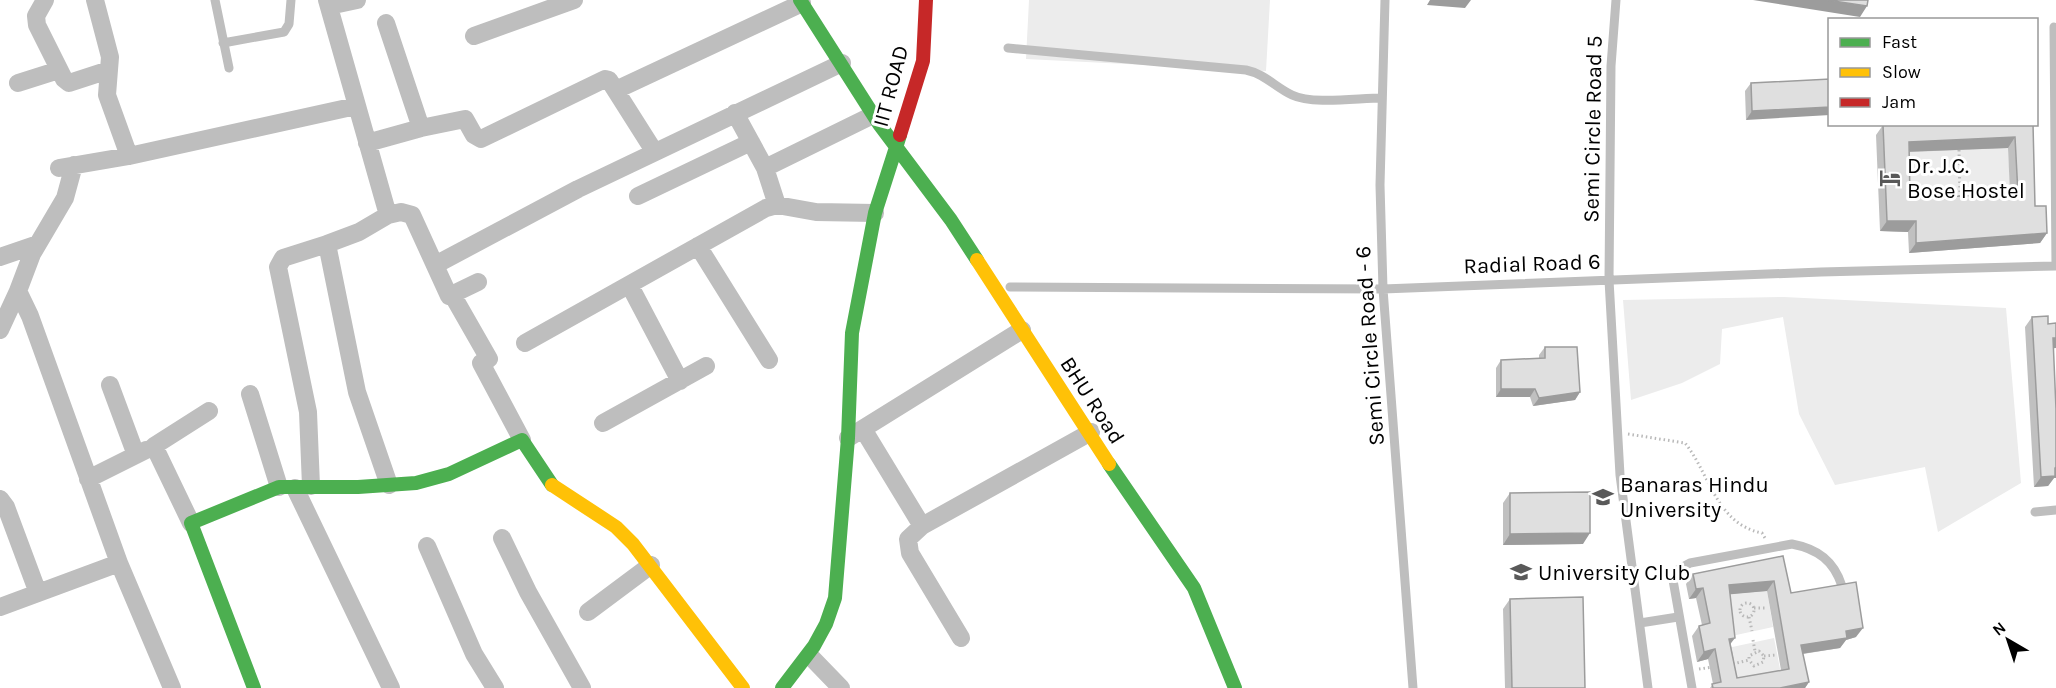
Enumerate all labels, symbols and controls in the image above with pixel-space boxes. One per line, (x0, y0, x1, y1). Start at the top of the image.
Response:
legend (1828, 18, 2038, 126)
text: Fast (1882, 31, 1917, 53)
street label: Semi Circle Road 5 (1578, 35, 1608, 223)
street label: IIT ROAD (868, 43, 914, 130)
text: Slow (1882, 61, 1921, 83)
text: Jam (1882, 91, 1916, 113)
place label: Dr. J.C. Bose Hostel (1907, 153, 2025, 204)
hotel icon: Dr. J.C. Bose Hostel (1878, 166, 1902, 190)
street label: Semi Circle Road - 6 (1350, 245, 1390, 447)
street label: Radial Road 6 (1463, 249, 1601, 279)
street label: BHU Road (1054, 352, 1130, 449)
place label: Banaras Hindu University (1620, 472, 1769, 523)
school or university icon: Banaras Hindu University (1591, 485, 1615, 509)
school or university icon: University Club (1509, 560, 1533, 584)
place label: University Club (1538, 560, 1690, 586)
north arrow (1978, 610, 2038, 670)
text: N (1988, 618, 2009, 640)

